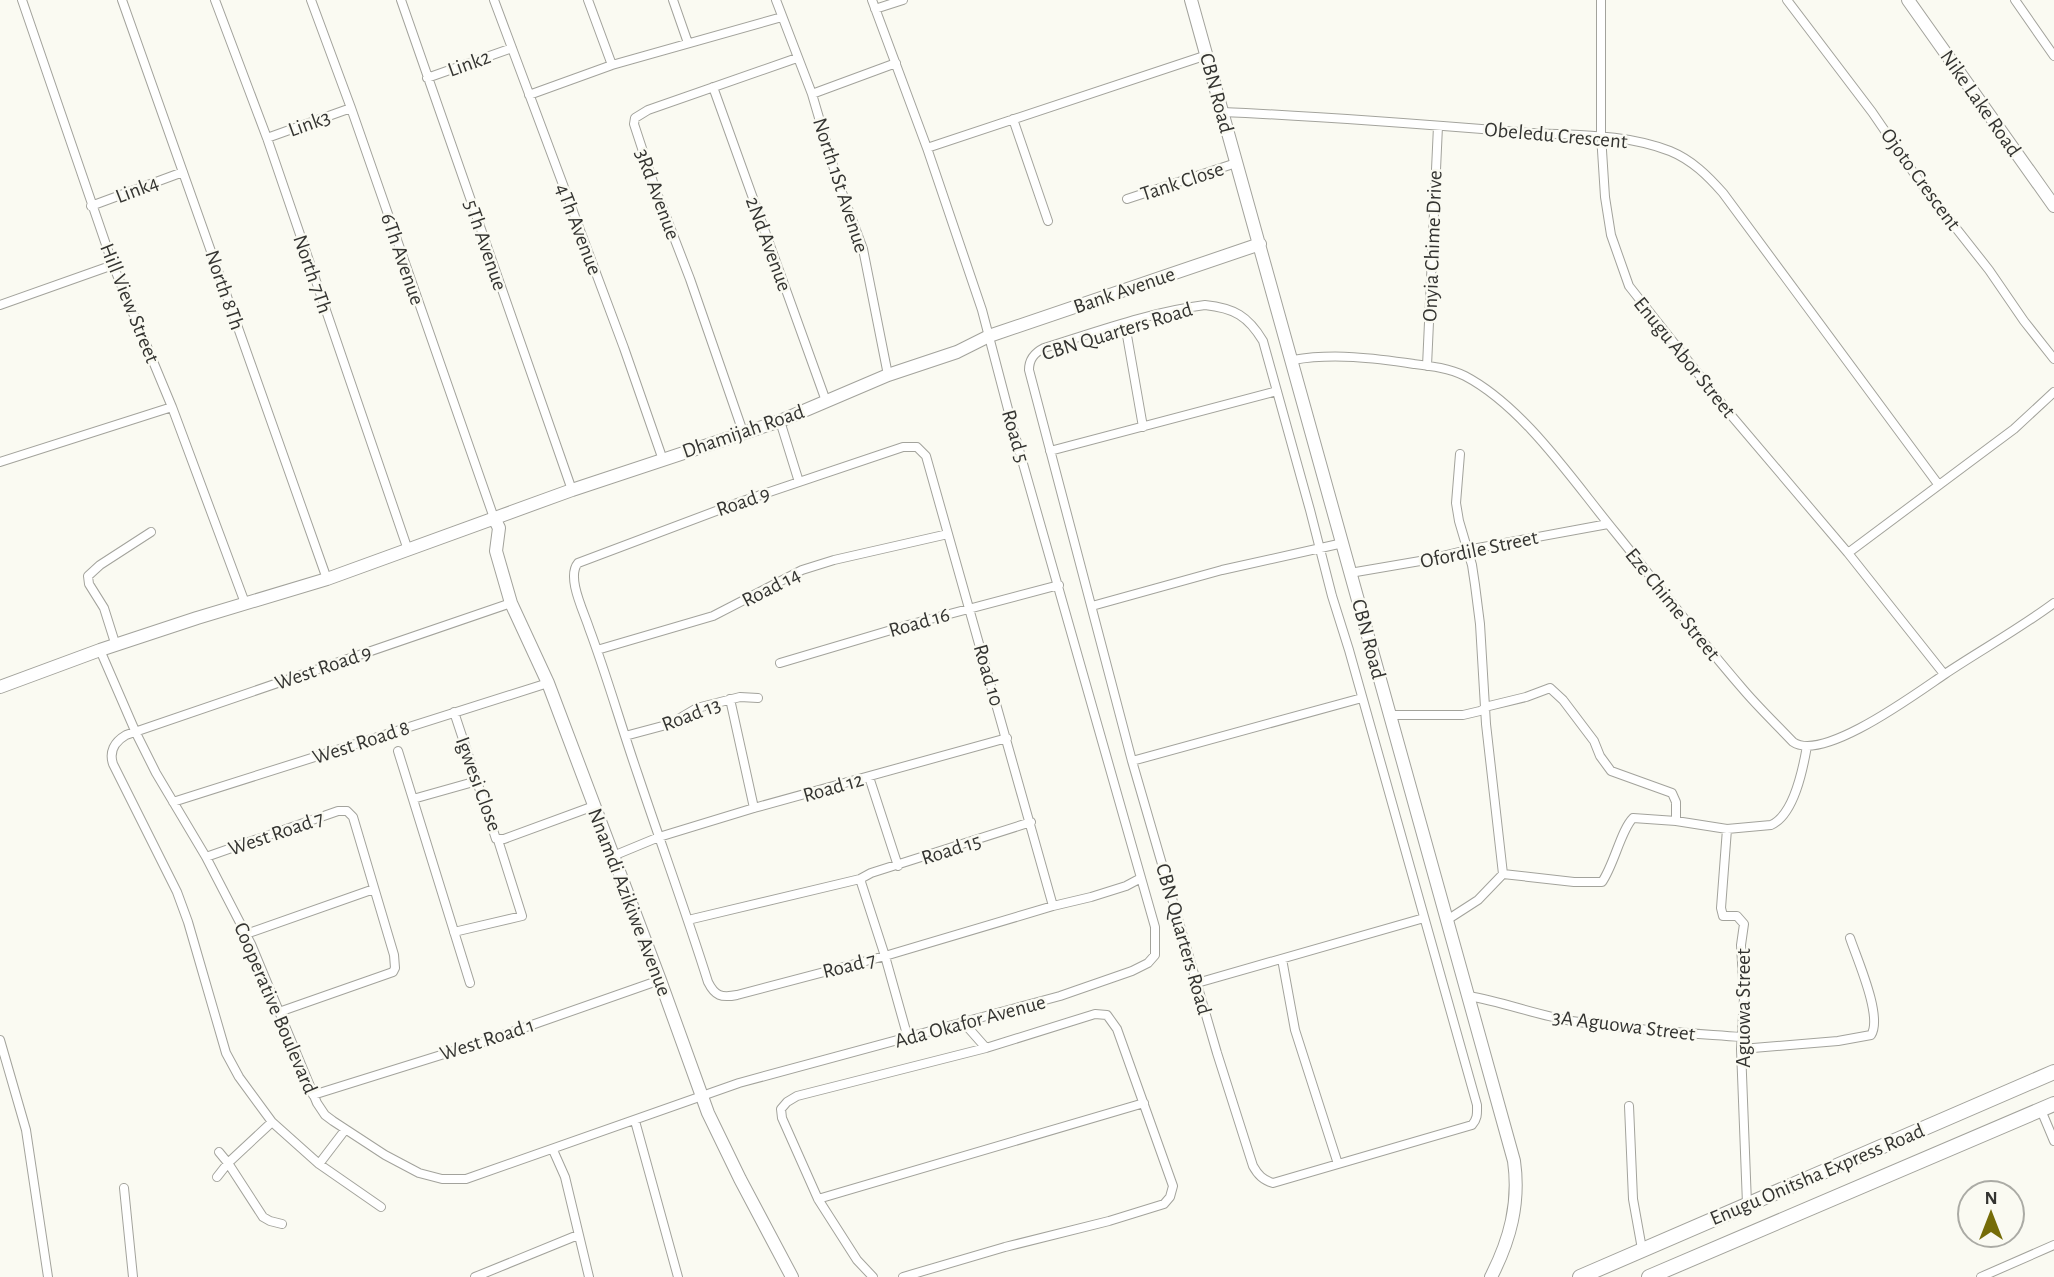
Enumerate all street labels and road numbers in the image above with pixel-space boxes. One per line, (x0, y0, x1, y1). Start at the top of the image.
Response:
street label: Link2 (445, 46, 493, 81)
street label: Nike Lake Road (1936, 46, 2025, 160)
street label: CBN Road (1196, 51, 1237, 135)
street label: Link3 (285, 106, 333, 141)
street label: North 1St Avenue (809, 115, 872, 255)
street label: Obeledu Crescent (1483, 119, 1629, 152)
street label: Ojoto Crescent (1877, 125, 1965, 234)
street label: 3Rd Avenue (631, 146, 684, 242)
street label: Tank Close (1138, 158, 1226, 205)
street label: Onyia Chime Drive (1419, 170, 1446, 322)
street label: Link4 (113, 172, 162, 207)
street label: 4Th Avenue (552, 181, 605, 278)
street label: 2Nd Avenue (742, 194, 795, 294)
street label: 5Th Avenue (460, 197, 511, 293)
street label: 6Th Avenue (377, 211, 428, 308)
street label: North 7Th (289, 232, 336, 316)
street label: Hill View Street (96, 240, 163, 366)
street label: North 8Th (201, 248, 248, 333)
street label: Bank Avenue (1071, 263, 1178, 318)
street label: Enugu Abor Street (1630, 293, 1740, 422)
street label: CBN Quarters Road (1039, 299, 1195, 364)
street label: Dhamijah Road (680, 401, 807, 462)
street label: Road 5 (998, 407, 1033, 465)
street label: Road 9 (714, 483, 773, 520)
street label: Ofordile Street (1418, 527, 1540, 572)
street label: Eze Chime Street (1621, 544, 1724, 665)
street label: Road 14 (739, 564, 804, 611)
street label: CBN Road (1348, 597, 1389, 681)
street label: Road 16 (886, 604, 952, 641)
street label: West Road 9 (272, 641, 374, 694)
street label: Road 10 (970, 642, 1007, 709)
street label: Road 13 (659, 694, 723, 735)
street label: West Road 8 (310, 717, 412, 768)
street label: Igwesi Close (452, 734, 505, 834)
street label: Road 12 (800, 769, 866, 806)
street label: Nnamdi Azikiwe Avenue (584, 805, 675, 999)
street label: West Road 7 (226, 807, 327, 860)
street label: Road 15 (919, 830, 984, 869)
street label: CBN Quarters Road (1152, 861, 1215, 1017)
street label: Cooperative Boulevard (230, 919, 321, 1097)
street label: Aguowa Street (1733, 948, 1754, 1068)
street label: Road 7 (820, 949, 878, 982)
street label: Ada Okafor Avenue (892, 991, 1048, 1052)
street label: 3A Aguowa Street (1551, 1006, 1697, 1045)
street label: West Road 1 (437, 1014, 537, 1065)
street label: Enugu Onitsha Express Road (1707, 1120, 1928, 1229)

